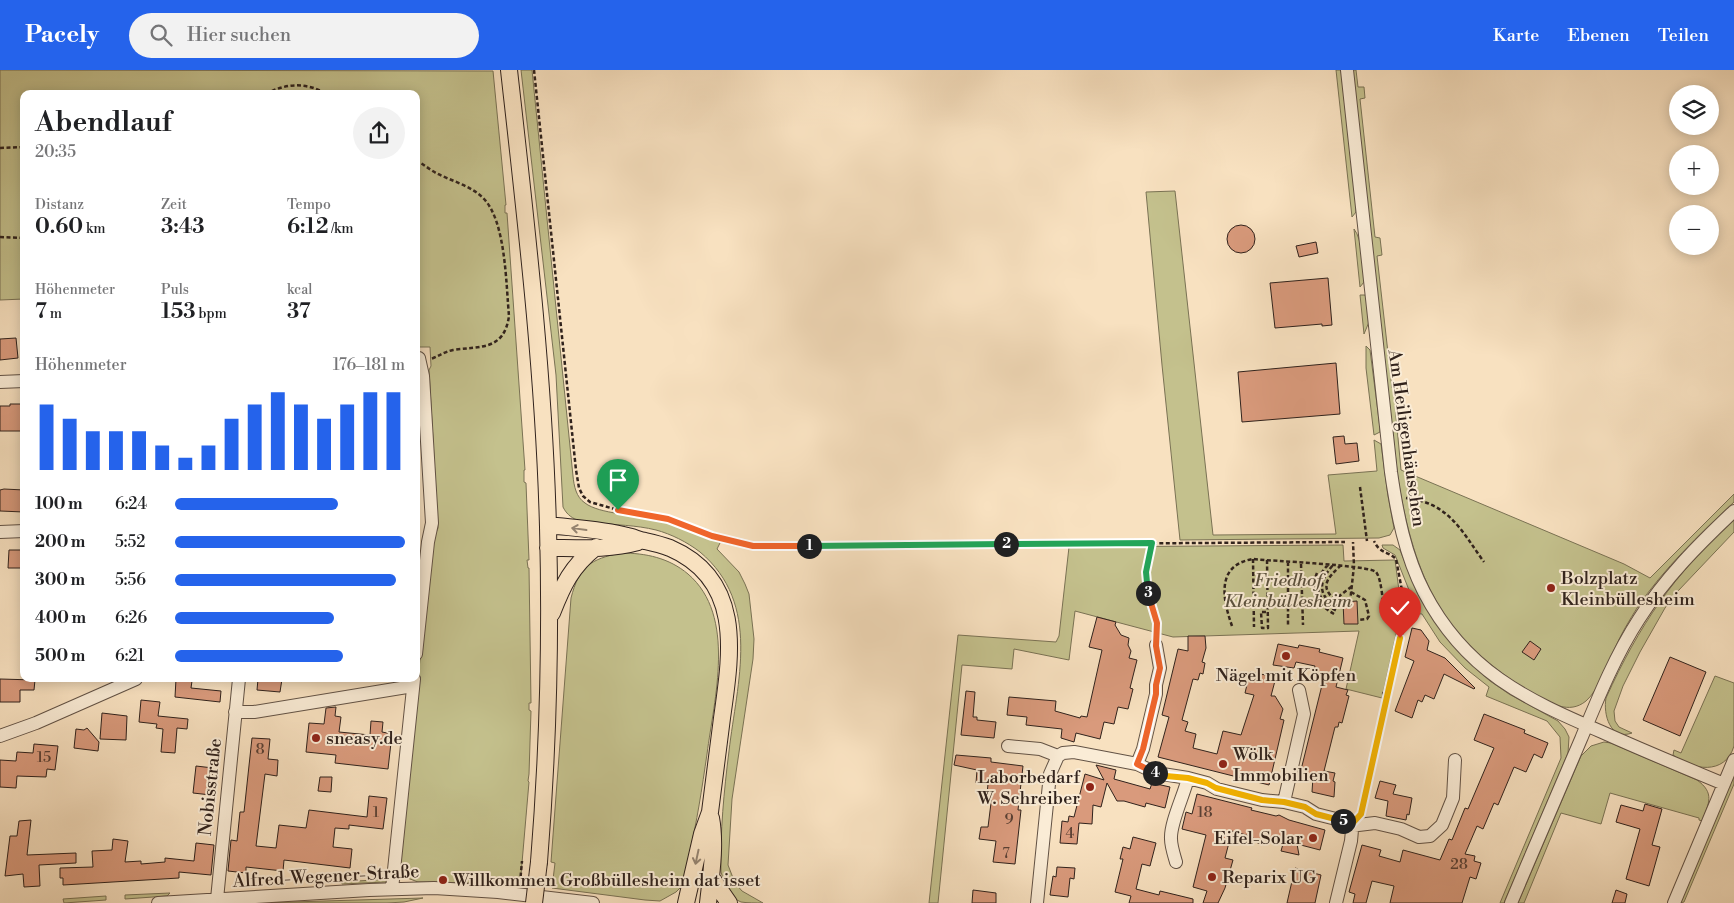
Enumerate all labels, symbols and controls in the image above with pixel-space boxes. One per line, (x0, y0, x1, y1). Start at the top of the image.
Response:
search box (129, 13, 479, 58)
text: Pacely (25, 20, 99, 50)
icon: search (147, 21, 175, 49)
text: Hier suchen (187, 23, 291, 47)
text: Karte (1493, 24, 1539, 47)
text: Ebenen (1567, 24, 1630, 47)
text: Teilen (1658, 24, 1709, 47)
map controls (1669, 85, 1719, 255)
button: layers (1669, 85, 1719, 135)
text: Abendlauf (35, 105, 172, 140)
button: share (353, 107, 405, 159)
text: 20:35 (35, 142, 76, 162)
button: + (1669, 145, 1719, 195)
text: Distanz (35, 196, 84, 214)
text: Zeit (161, 196, 187, 214)
text: Tempo (287, 196, 331, 214)
button: − (1669, 205, 1719, 255)
text: 0.60 (35, 214, 83, 240)
text: 3:43 (161, 214, 205, 240)
text: 6:12 (287, 214, 328, 240)
text: km (83, 220, 106, 238)
text: /km (328, 220, 354, 238)
text: Höhenmeter (35, 281, 115, 299)
text: Puls (161, 281, 189, 299)
text: kcal (287, 281, 312, 299)
text: 7 (35, 299, 47, 325)
text: 153 (161, 299, 196, 325)
text: 37 (287, 299, 311, 325)
text: m (47, 305, 62, 323)
text: bpm (196, 305, 227, 323)
street label: Am Heiligenhäuschen (1383, 347, 1430, 529)
text: Höhenmeter (35, 355, 127, 375)
text: 176–181 m (333, 355, 405, 375)
pin (597, 459, 639, 510)
icon: arrive (604, 466, 632, 494)
text: 100 m (35, 494, 83, 514)
text: 6:24 (115, 494, 147, 514)
one-way arrow (571, 523, 587, 533)
text: 200 m (35, 532, 85, 552)
text: 5:52 (115, 532, 145, 552)
pin: 2 (994, 532, 1018, 556)
pin: 1 (796, 534, 822, 558)
text: 2 (1002, 535, 1011, 553)
text: 1 (806, 537, 813, 555)
place label: Bolzplatz Kleinbüllesheim (1560, 567, 1695, 611)
park label: Friedhof Kleinbüllesheim (1224, 569, 1352, 613)
text: 300 m (35, 570, 85, 590)
text: 5:56 (115, 570, 146, 590)
pin: 3 (1136, 580, 1160, 606)
marker: Bolzplatz Kleinbüllesheim (1545, 582, 1557, 594)
text: 3 (1144, 584, 1153, 602)
pin (1379, 587, 1421, 638)
icon: check (1386, 594, 1414, 622)
text: 400 m (35, 608, 86, 628)
text: 6:26 (115, 608, 147, 628)
text: 500 m (35, 646, 85, 666)
text: 6:21 (115, 646, 145, 666)
marker: Nägel mit Köpfen (1280, 650, 1292, 662)
place label: Nägel mit Köpfen (1216, 664, 1356, 687)
place label: sneasy.de (326, 727, 403, 750)
marker: sneasy.de (310, 732, 322, 744)
street label: Nobisstraße (194, 737, 227, 837)
house number: 8 (255, 740, 265, 759)
place label: Wölk Immobilien (1232, 743, 1329, 787)
house number: 15 (37, 748, 51, 767)
marker: Wölk Immobilien (1217, 758, 1229, 770)
pin: 4 (1142, 760, 1168, 786)
text: 4 (1151, 764, 1160, 782)
place label: Laborbedarf W. Schreiber (976, 766, 1081, 810)
marker: Laborbedarf W. Schreiber (1084, 781, 1096, 793)
house number: 1 (373, 803, 380, 822)
house number: 18 (1197, 803, 1213, 822)
pin: 5 (1330, 808, 1356, 834)
house number: 9 (1004, 810, 1014, 829)
text: 5 (1339, 812, 1348, 830)
house number: 4 (1066, 824, 1075, 843)
place label: Eifel-Solar (1214, 827, 1303, 850)
marker: Eifel-Solar (1307, 832, 1319, 844)
house number: 7 (1002, 844, 1010, 863)
one-way arrow (692, 849, 701, 865)
house number: 28 (1450, 855, 1468, 874)
street label: Alfred-Wegener-Straße (231, 860, 420, 893)
place label: Reparix UG (1222, 866, 1317, 889)
place label: Willkommen Großbüllesheim dat isset (452, 869, 761, 892)
marker: Reparix UG (1206, 871, 1218, 883)
marker: Willkommen Großbüllesheim dat isset (437, 874, 449, 886)

